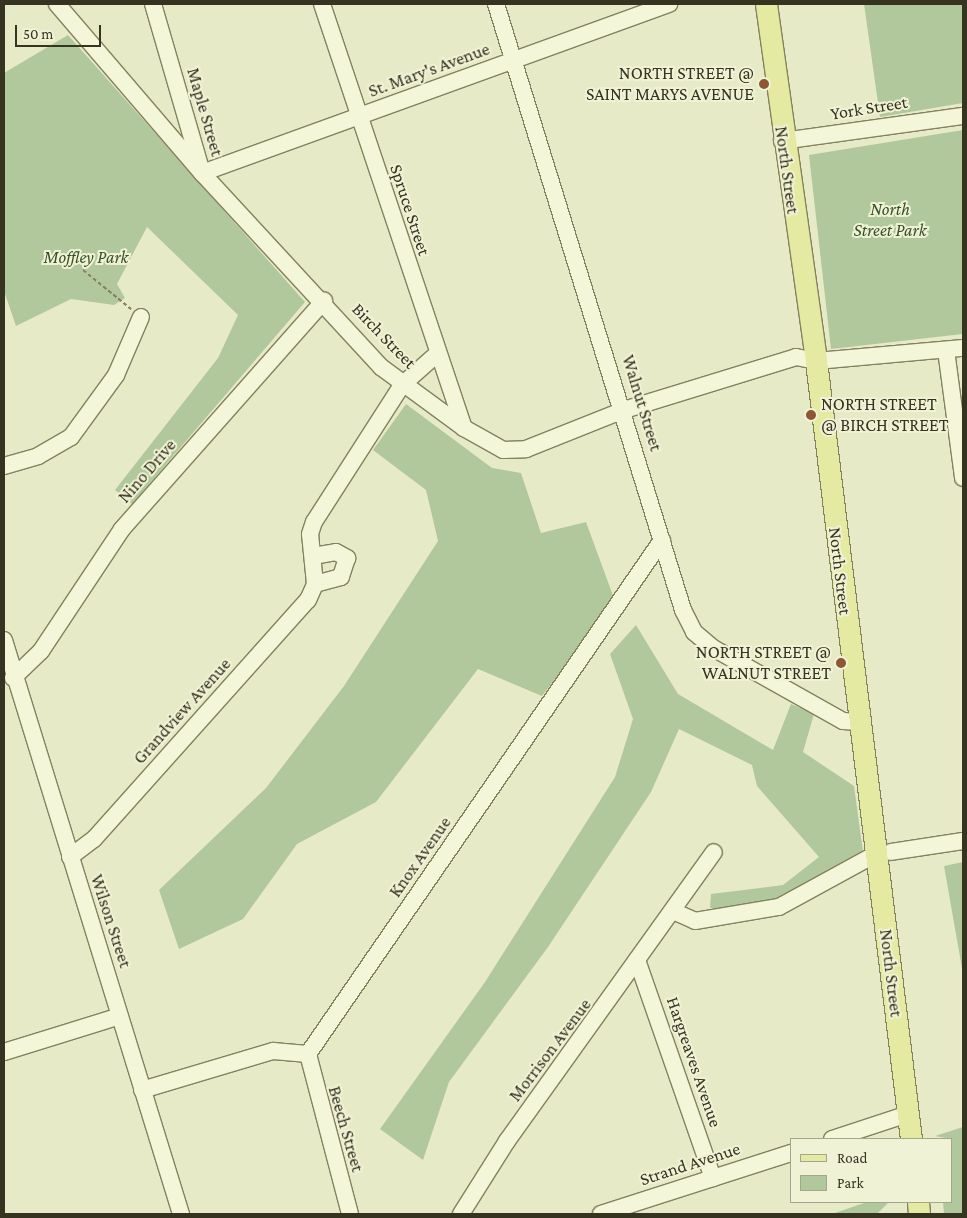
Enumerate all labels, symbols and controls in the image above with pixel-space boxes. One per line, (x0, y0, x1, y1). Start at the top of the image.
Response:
scale bar (18, 15, 104, 47)
text: 50 m (23, 26, 53, 42)
street label: St. Mary's Avenue (365, 38, 493, 102)
place label: NORTH STREET @ SAINT MARYS AVENUE (586, 63, 754, 106)
street label: Maple Street (182, 65, 228, 159)
marker: NORTH STREET @ SAINT MARYS AVENUE (758, 78, 770, 90)
street label: York Street (829, 91, 909, 125)
street label: North Street (770, 125, 804, 215)
street label: Spruce Street (385, 162, 435, 258)
park label: North Street Park (853, 199, 927, 242)
park label: Moffley Park (44, 246, 128, 268)
street label: Birch Street (347, 299, 421, 373)
street label: Walnut Street (617, 352, 667, 454)
place label: NORTH STREET @ BIRCH STREET (821, 394, 949, 436)
marker: NORTH STREET @ BIRCH STREET (805, 409, 817, 421)
street label: Nino Drive (113, 435, 181, 507)
street label: North Street (824, 526, 856, 616)
place label: NORTH STREET @ WALNUT STREET (696, 642, 831, 684)
street label: Grandview Avenue (129, 653, 235, 769)
marker: NORTH STREET @ WALNUT STREET (835, 657, 847, 669)
street label: Knox Avenue (384, 812, 456, 902)
street label: Wilson Street (86, 872, 136, 970)
street label: North Street (875, 928, 907, 1018)
street label: Morrison Avenue (504, 994, 596, 1106)
street label: Hargreaves Avenue (662, 994, 726, 1130)
street label: Beech Street (323, 1084, 369, 1174)
street label: Strand Avenue (637, 1138, 743, 1190)
legend (790, 1138, 952, 1203)
text: Road (837, 1150, 867, 1166)
text: Park (837, 1175, 864, 1191)

